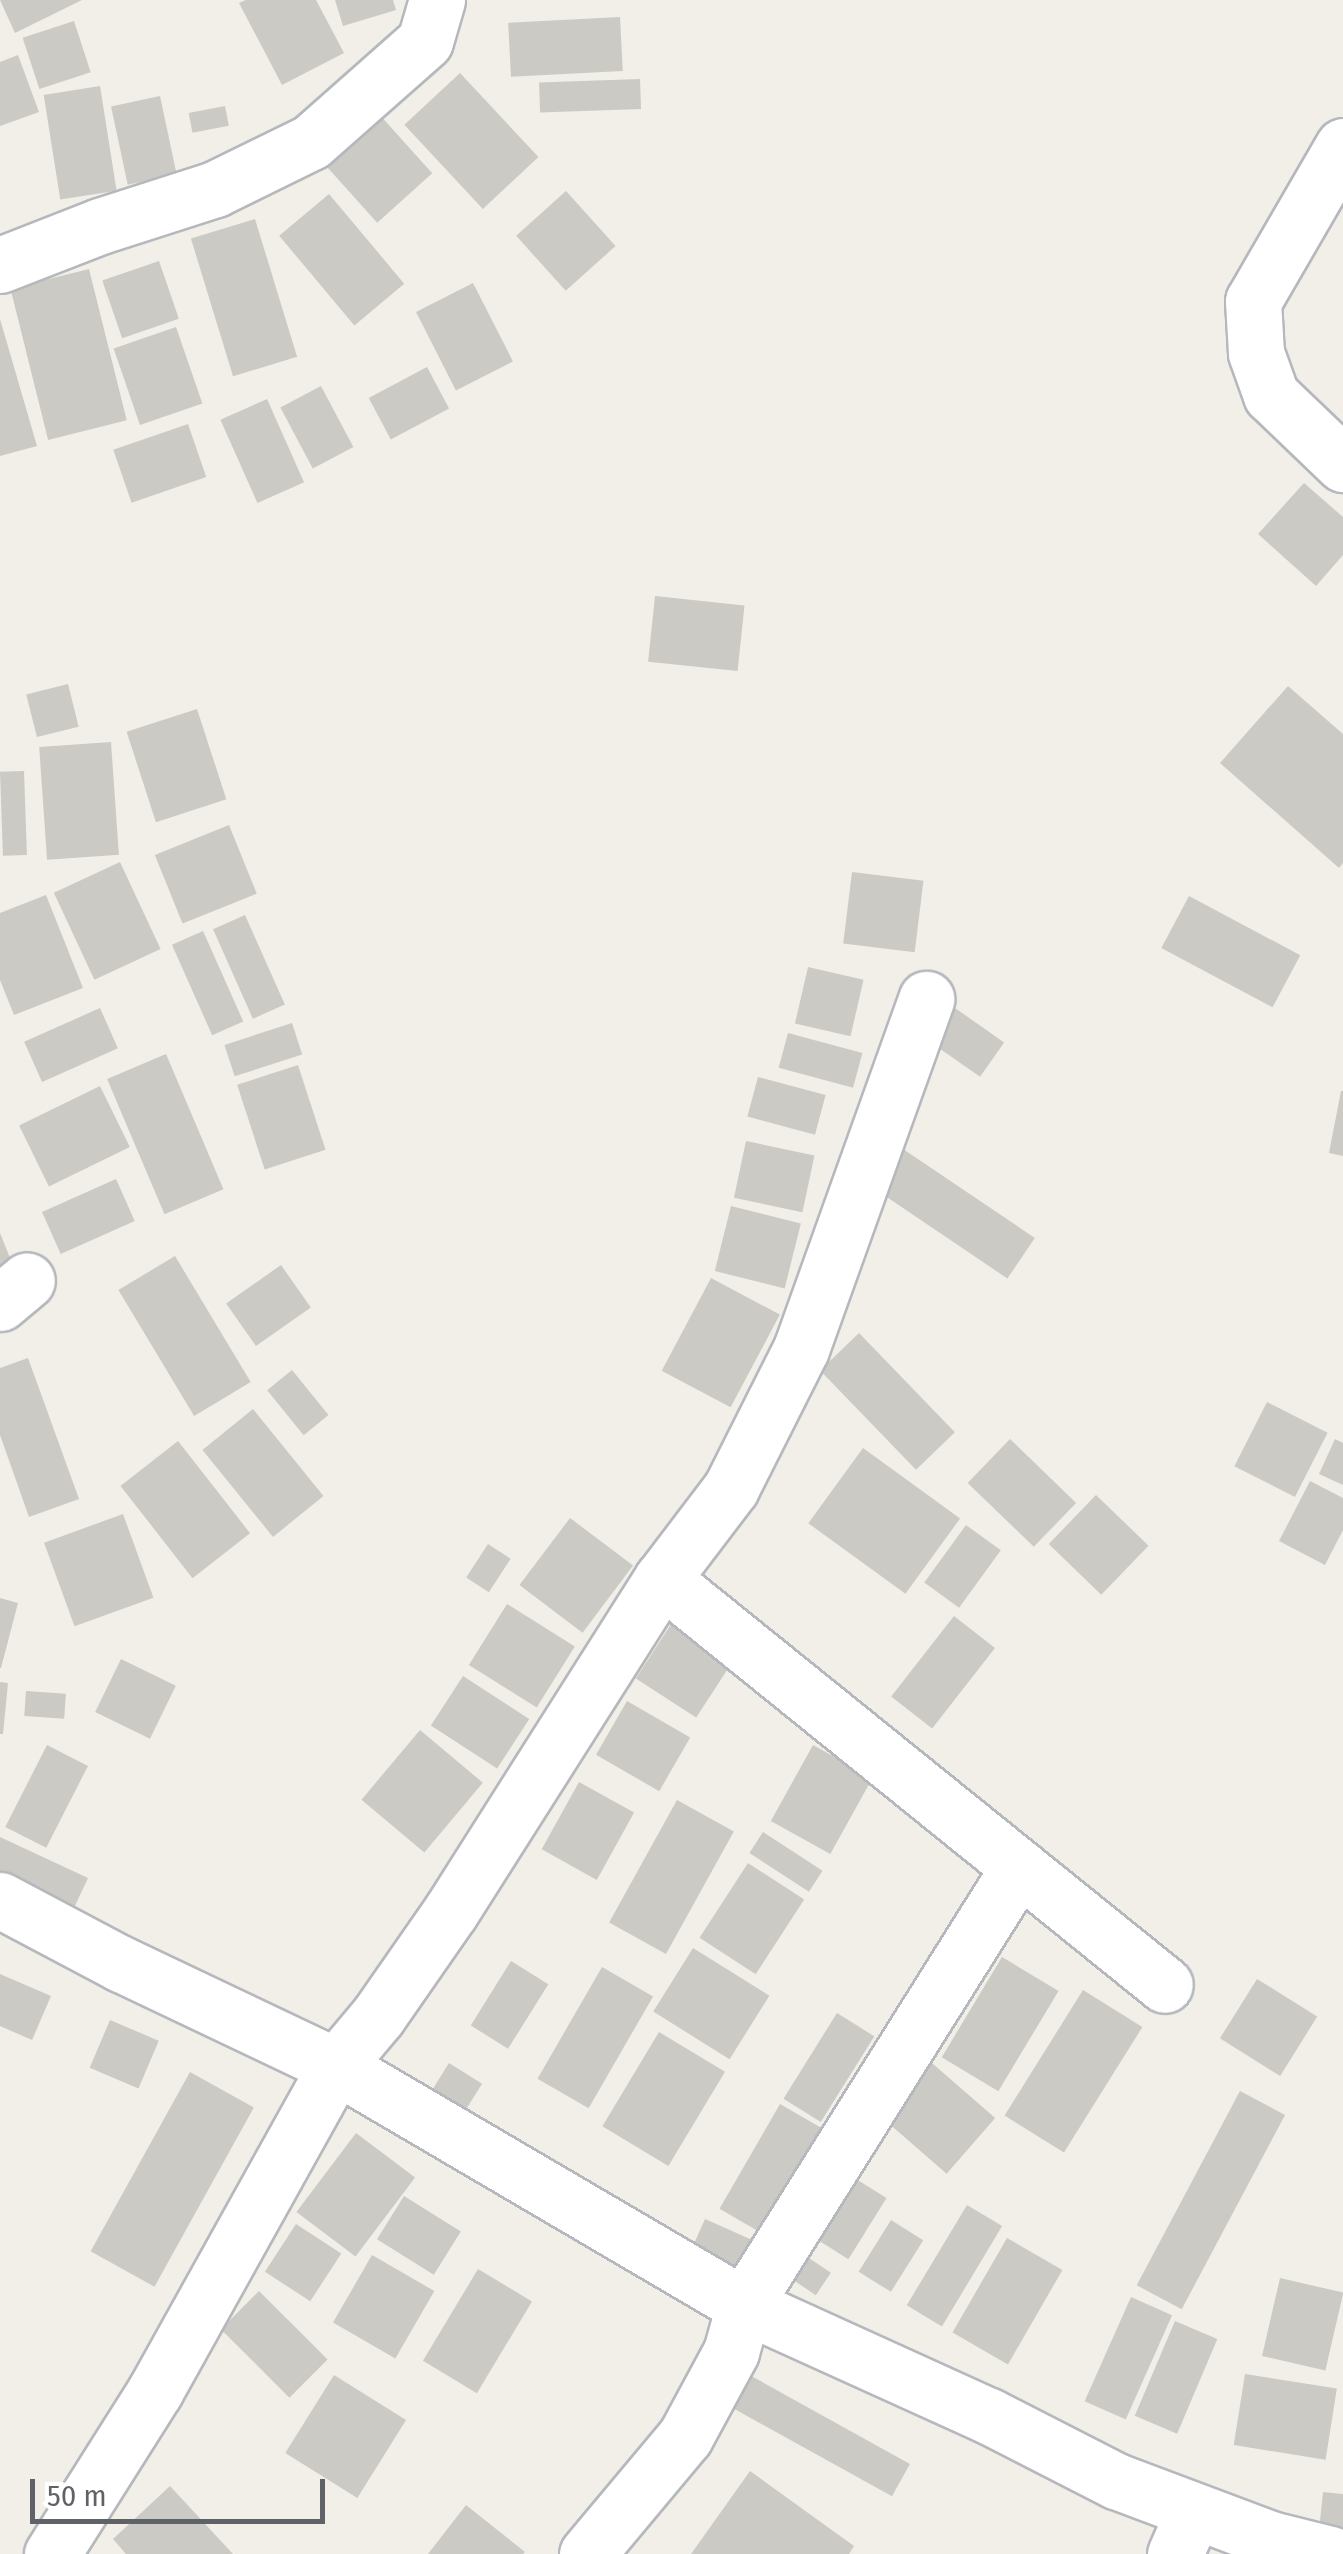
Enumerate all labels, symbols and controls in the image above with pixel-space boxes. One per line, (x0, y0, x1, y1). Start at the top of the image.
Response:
scale bar (35, 2459, 330, 2521)
text: 50 m (47, 2478, 107, 2514)

